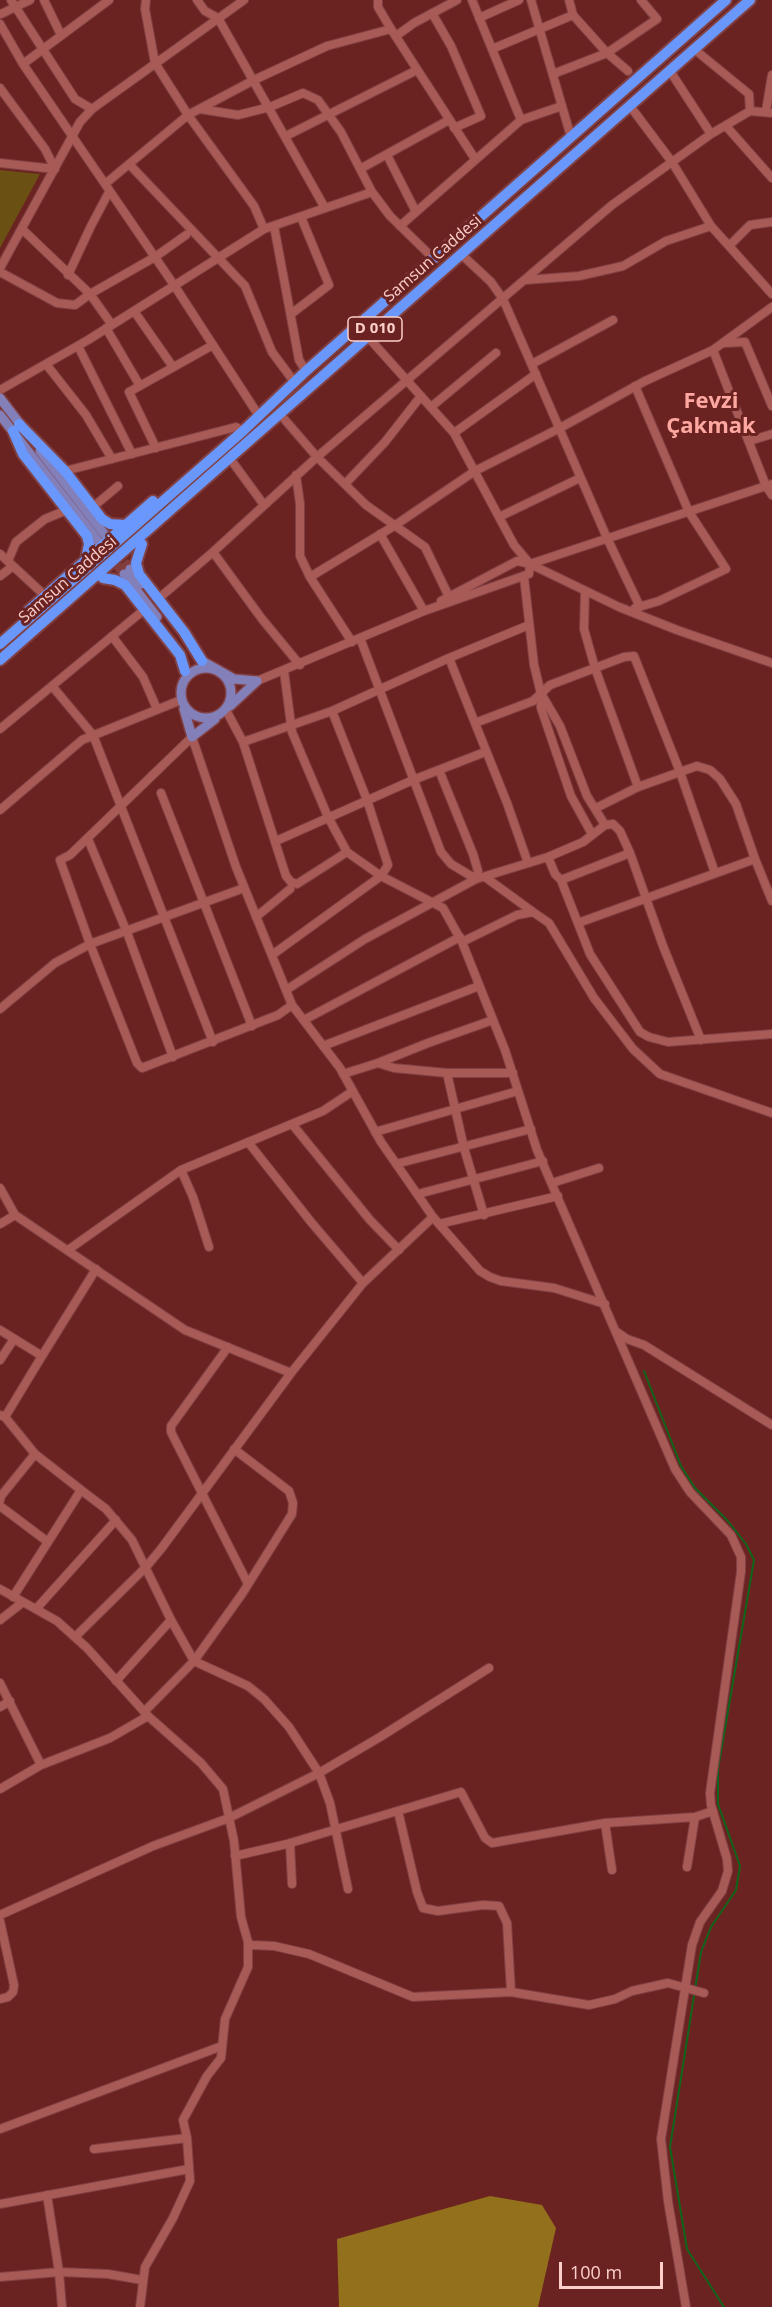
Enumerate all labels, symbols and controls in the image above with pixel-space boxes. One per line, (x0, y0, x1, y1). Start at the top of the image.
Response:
street label: Samsun Caddesi (380, 211, 486, 307)
road number: D 010 (348, 317, 402, 341)
district label: Fevzi Çakmak (666, 389, 756, 440)
street label: Samsun Caddesi (15, 532, 121, 628)
scale bar (562, 2250, 666, 2288)
text: 100 m (570, 2260, 622, 2284)

